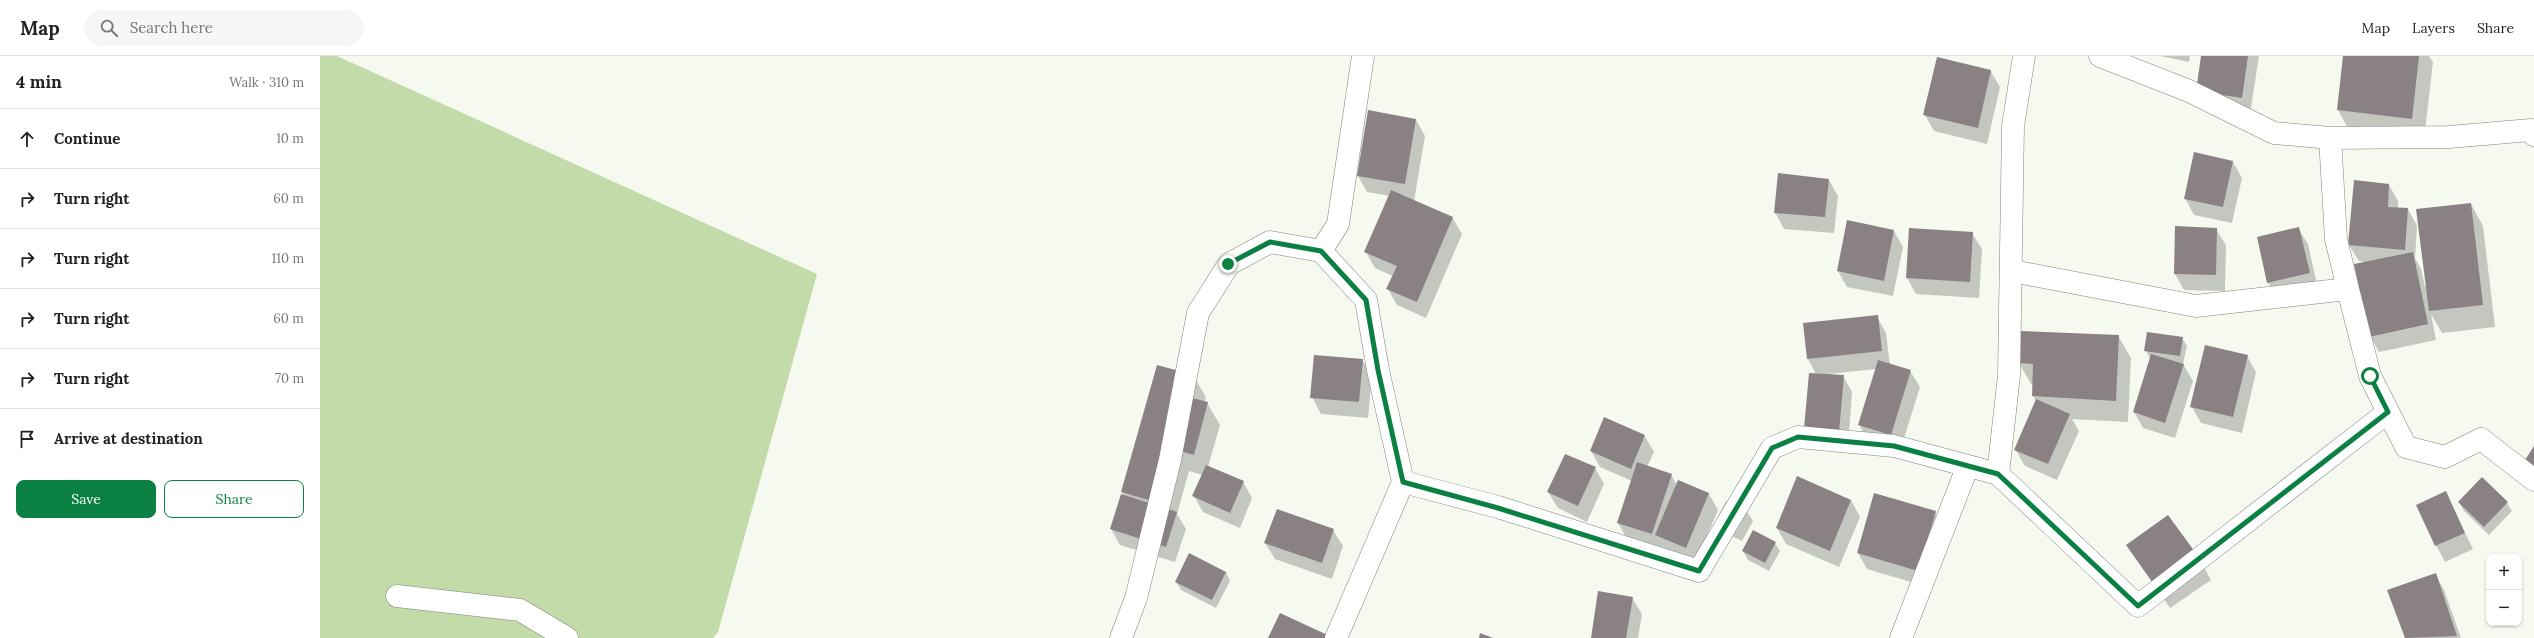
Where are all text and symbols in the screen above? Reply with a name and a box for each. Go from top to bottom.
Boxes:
search box [84,10,364,46]
text: Map [20,16,60,40]
icon: search [98,17,120,39]
text: Search here [130,18,213,37]
text: Map [2362,19,2390,37]
text: Layers [2412,19,2455,37]
text: Share [2477,19,2514,37]
text: 4 min [16,71,62,93]
text: Walk · 310 m [229,74,304,91]
icon: ahead [16,128,38,150]
text: Continue [54,129,120,148]
text: 10 m [276,130,304,147]
icon: right [16,188,38,210]
text: Turn right [54,189,130,208]
text: 60 m [273,190,304,207]
icon: right [16,248,38,270]
text: Turn right [54,249,130,268]
text: 110 m [271,250,304,267]
route end [1219,255,1237,273]
icon: right [16,308,38,330]
text: Turn right [54,309,130,328]
text: 60 m [273,310,304,327]
route start [2361,367,2379,385]
icon: right [16,368,38,390]
text: Turn right [54,369,130,388]
text: 70 m [275,370,304,387]
icon: arrive [16,428,38,450]
text: Arrive at destination [54,429,203,448]
button: Save [16,480,156,518]
button: Share [164,480,304,518]
map controls [2486,554,2522,626]
button: + [2486,554,2522,590]
button: − [2486,590,2522,626]

